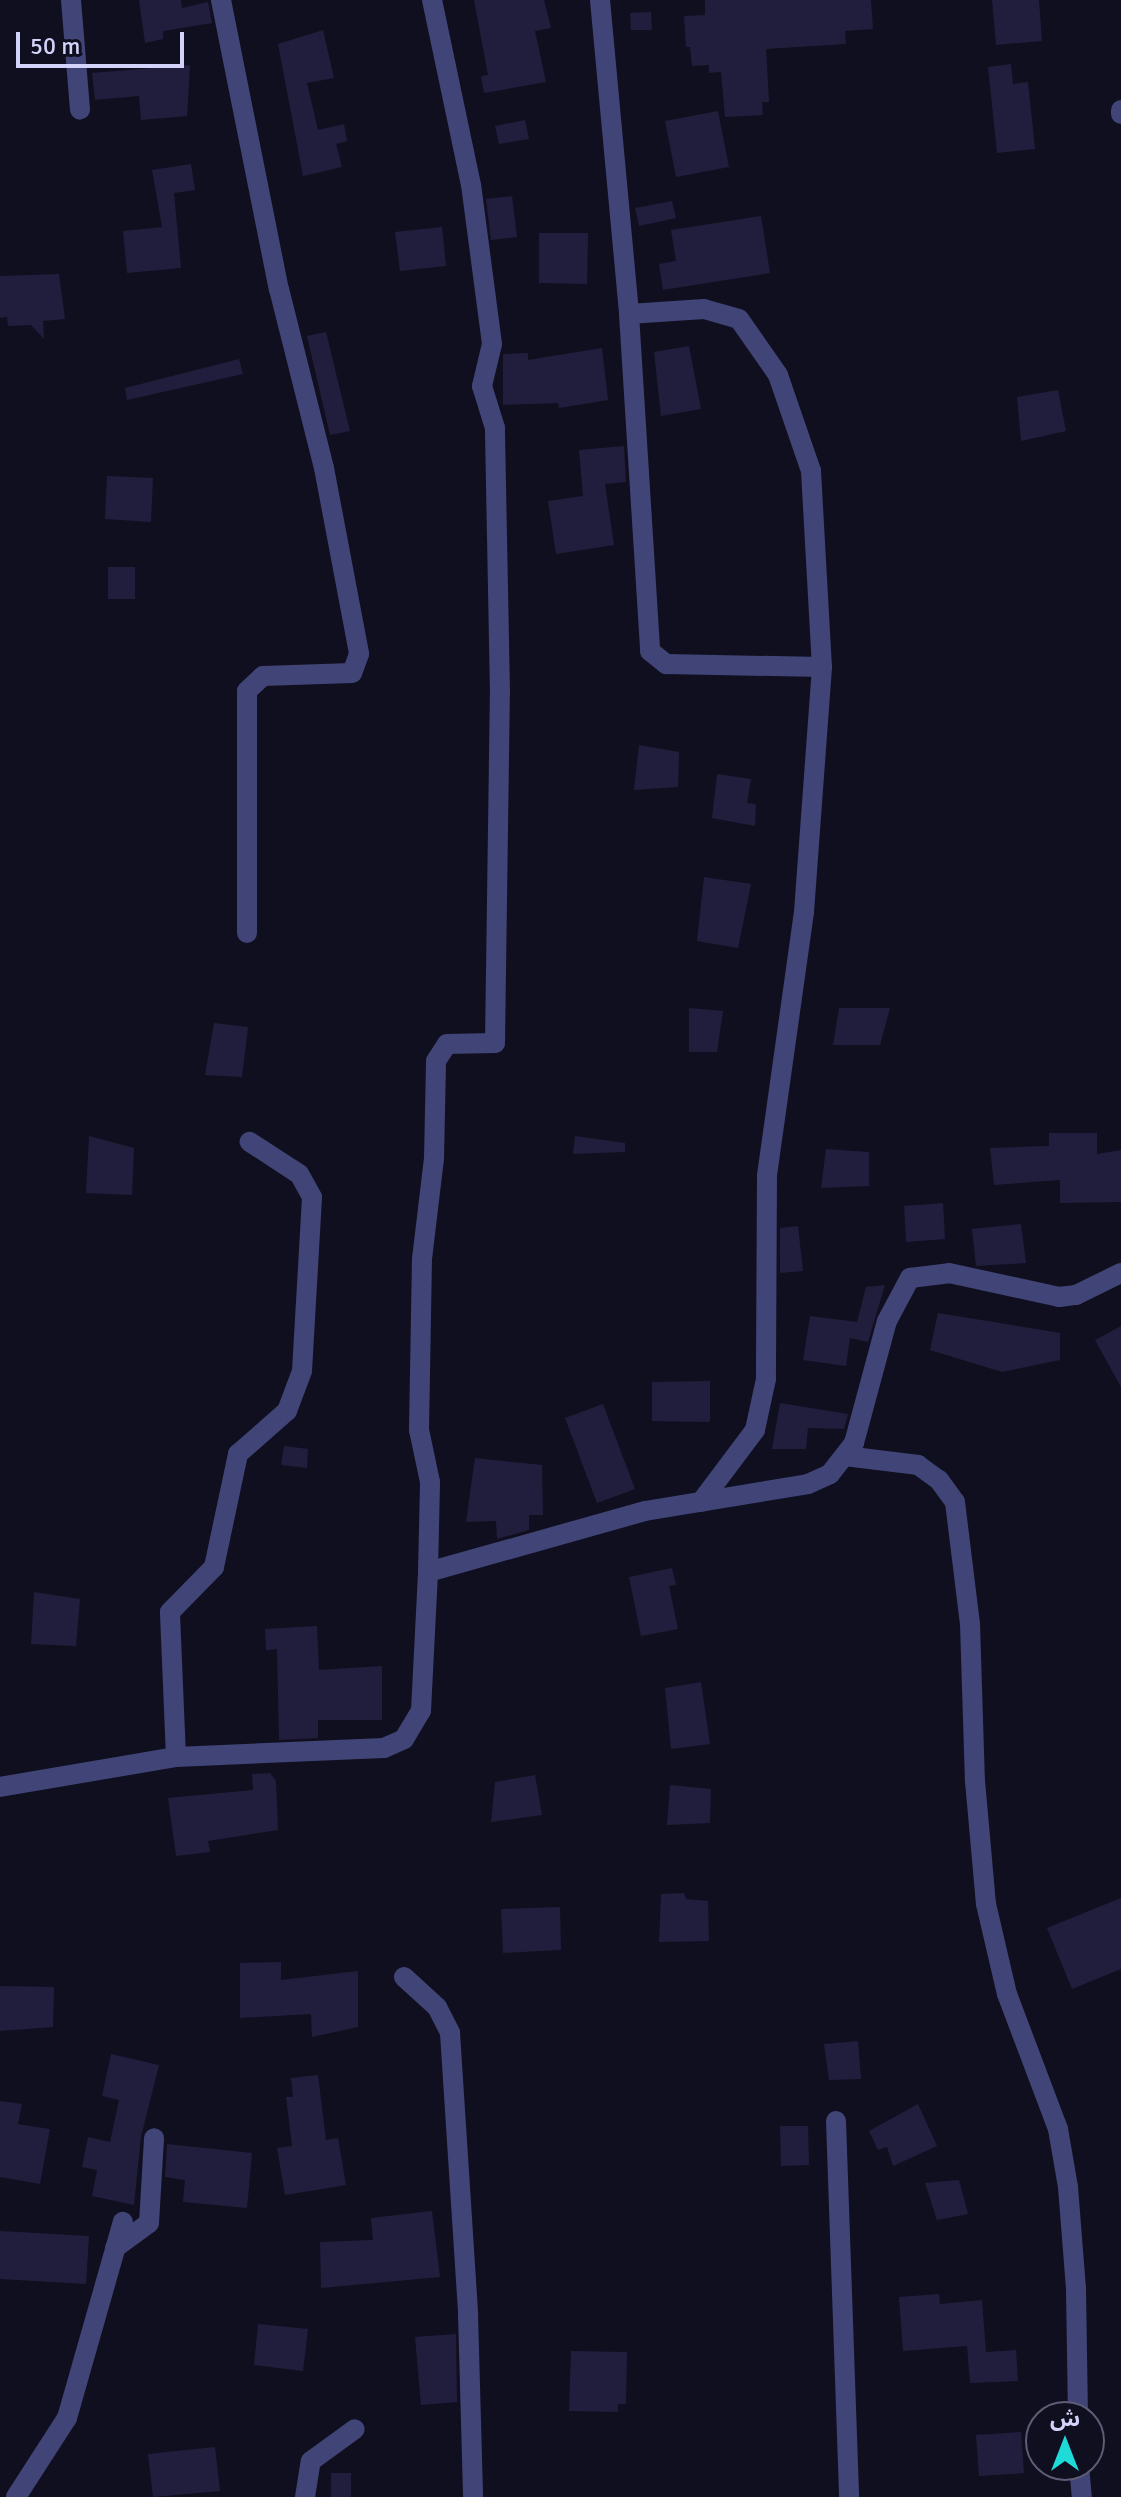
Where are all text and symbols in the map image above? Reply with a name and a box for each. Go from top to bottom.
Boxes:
scale bar [20,16,188,66]
text: 50 m [30,31,80,61]
north arrow [1025,2401,1105,2481]
text: ش [1050,2405,1080,2432]

